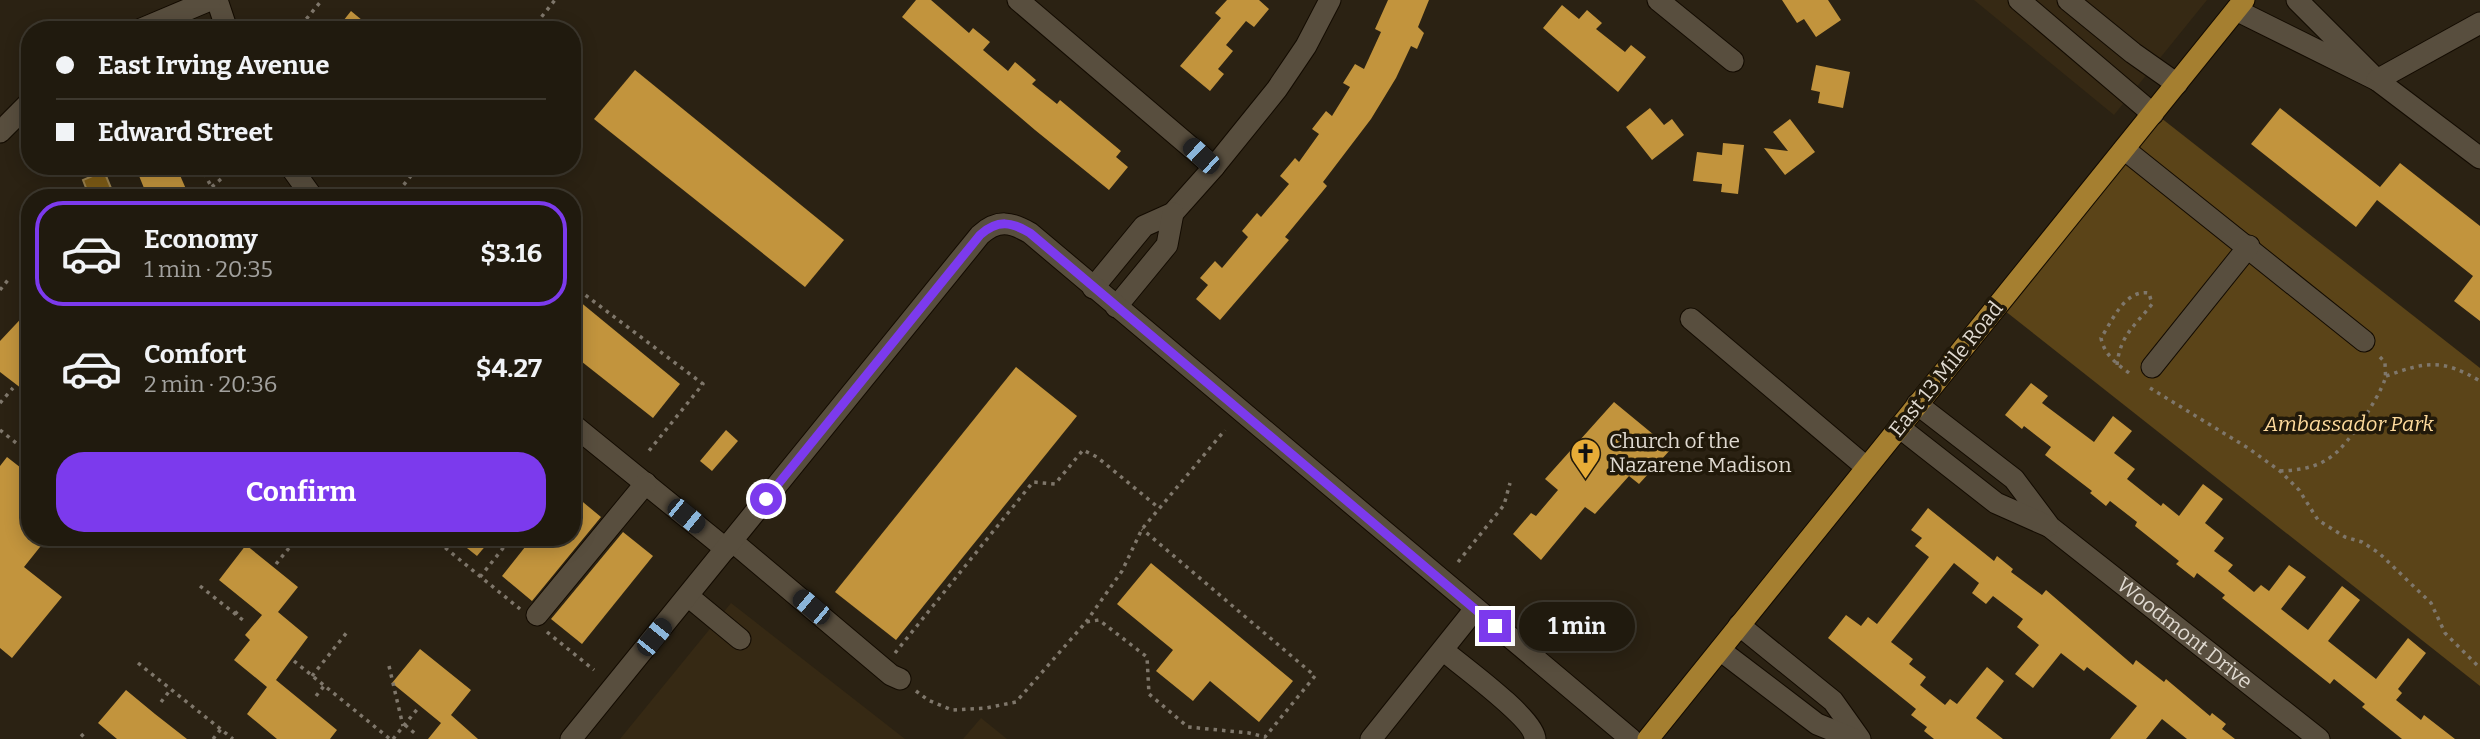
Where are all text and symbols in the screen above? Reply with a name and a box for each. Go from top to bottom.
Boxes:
text: East Irving Avenue [98,50,330,81]
text: Edward Street [98,117,273,148]
car [1179,134,1224,178]
icon: car [60,222,123,285]
text: Economy [144,224,258,255]
text: $3.16 [480,238,542,269]
text: 1 min · 20:35 [144,255,273,283]
street label: East 13 Mile Road [1883,296,2009,442]
icon: car [60,337,123,400]
text: Comfort [144,339,247,370]
text: $4.27 [476,353,542,384]
text: 2 min · 20:36 [144,370,277,398]
park label: Ambassador Park [2263,411,2435,437]
place label: Church of the Nazarene Madison [1609,428,1792,478]
church icon: Church of the Nazarene Madison [1569,436,1603,480]
button: Confirm [56,452,546,532]
route start [750,483,782,515]
car [664,495,709,537]
street label: Woodmont Drive [2112,572,2258,695]
car [789,585,834,629]
callout: 1 min [1520,602,1635,650]
route end [1479,610,1511,642]
text: 1 min [1548,612,1606,640]
car [633,614,676,660]

